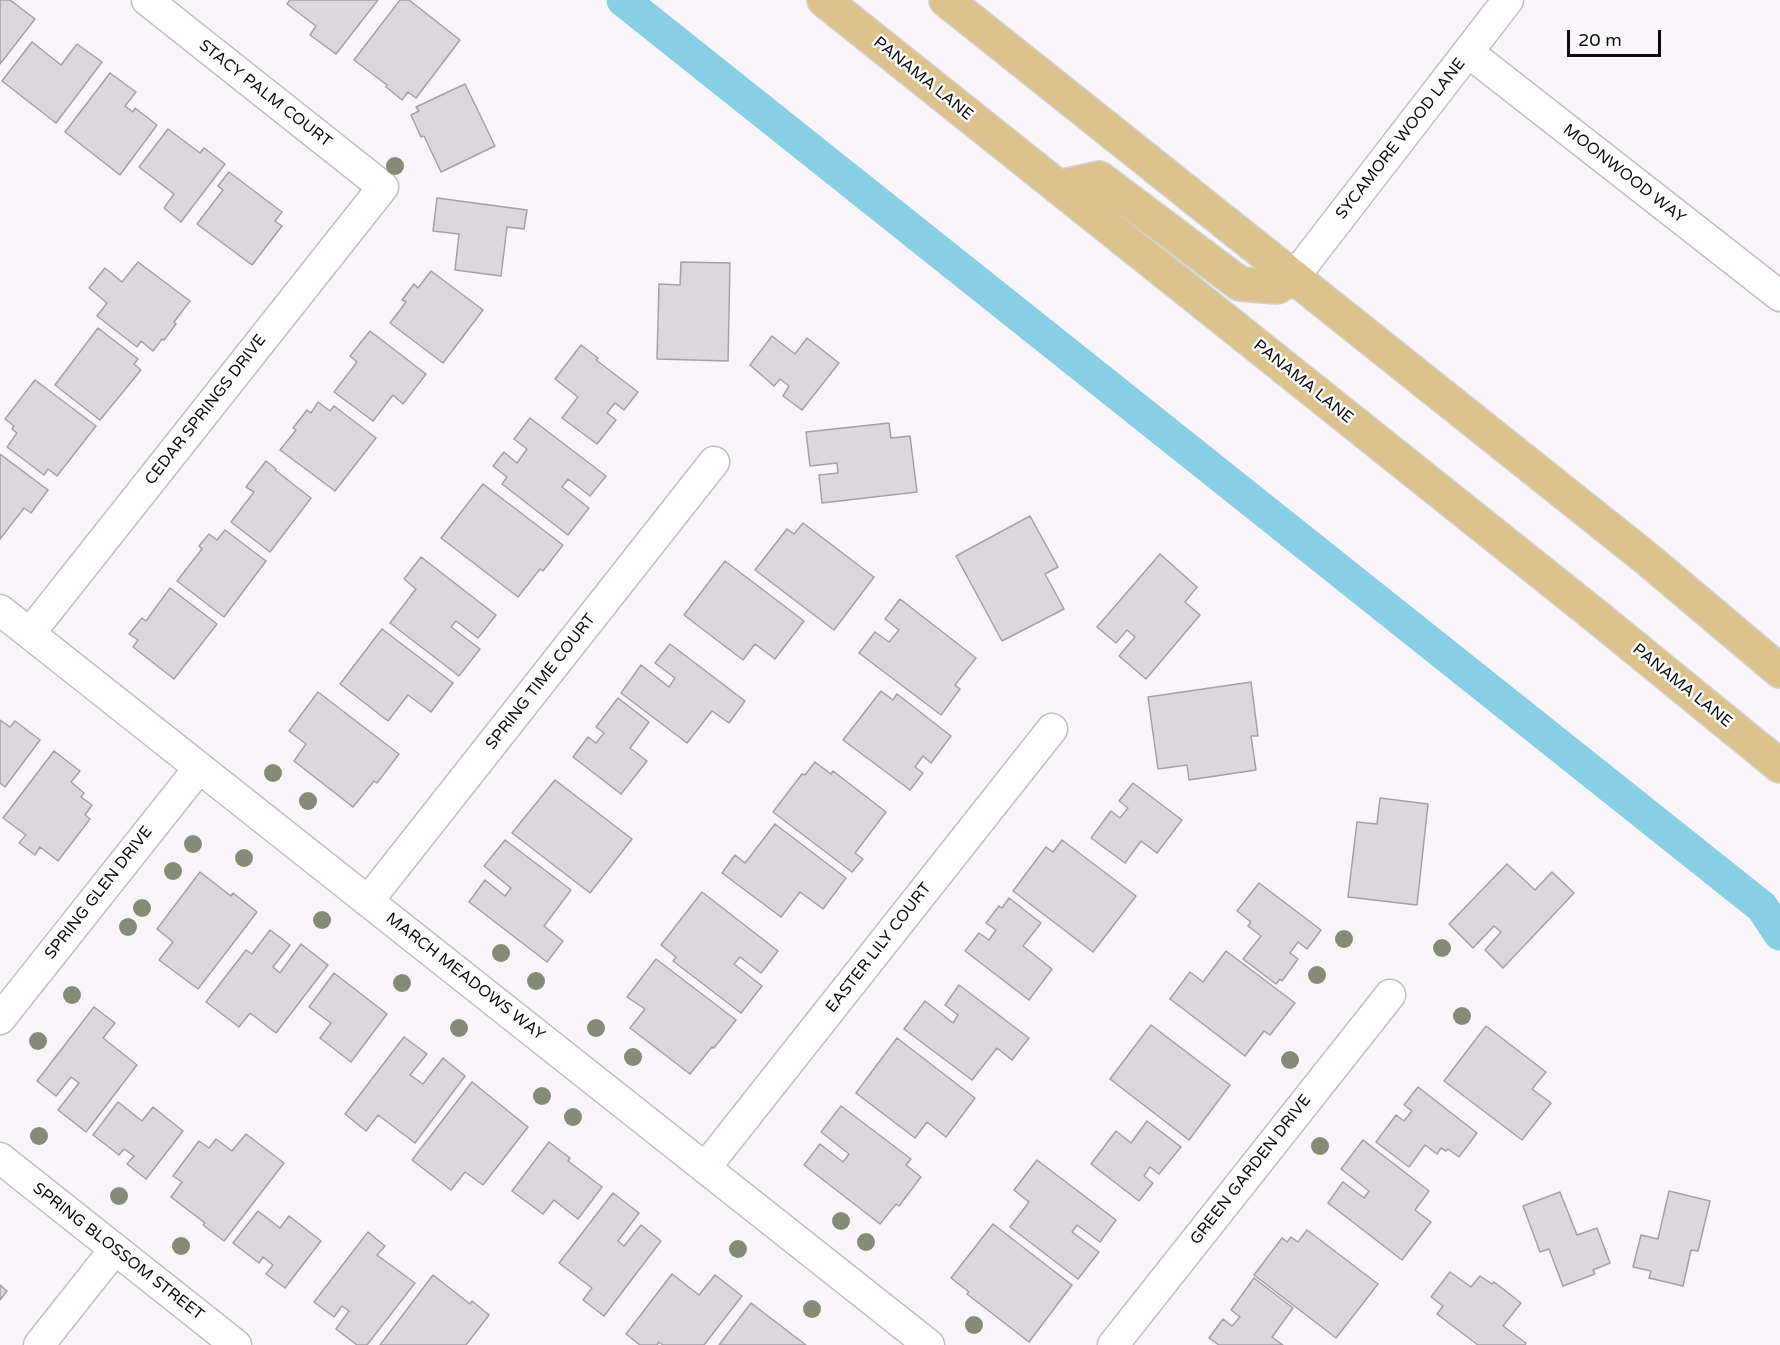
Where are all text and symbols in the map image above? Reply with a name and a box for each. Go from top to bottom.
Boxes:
scale bar [1570,18,1664,56]
text: 20 m [1578,29,1622,51]
street label: PANAMA LANE [869,33,977,125]
street label: STACY PALM COURT [195,36,335,152]
street label: SYCAMORE WOOD LANE [1332,55,1470,223]
street label: MOONWOOD WAY [1559,120,1689,228]
street label: CEDAR SPRINGS DRIVE [141,331,271,489]
street label: PANAMA LANE [1249,336,1357,428]
street label: SPRING TIME COURT [482,610,600,754]
street label: PANAMA LANE [1628,640,1736,732]
street label: SPRING GLEN DRIVE [41,823,157,963]
street label: EASTER LILY COURT [822,879,936,1017]
street label: MARCH MEADOWS WAY [382,909,548,1045]
street label: GREEN GARDEN DRIVE [1187,1091,1315,1249]
street label: SPRING BLOSSOM STREET [29,1179,207,1325]

